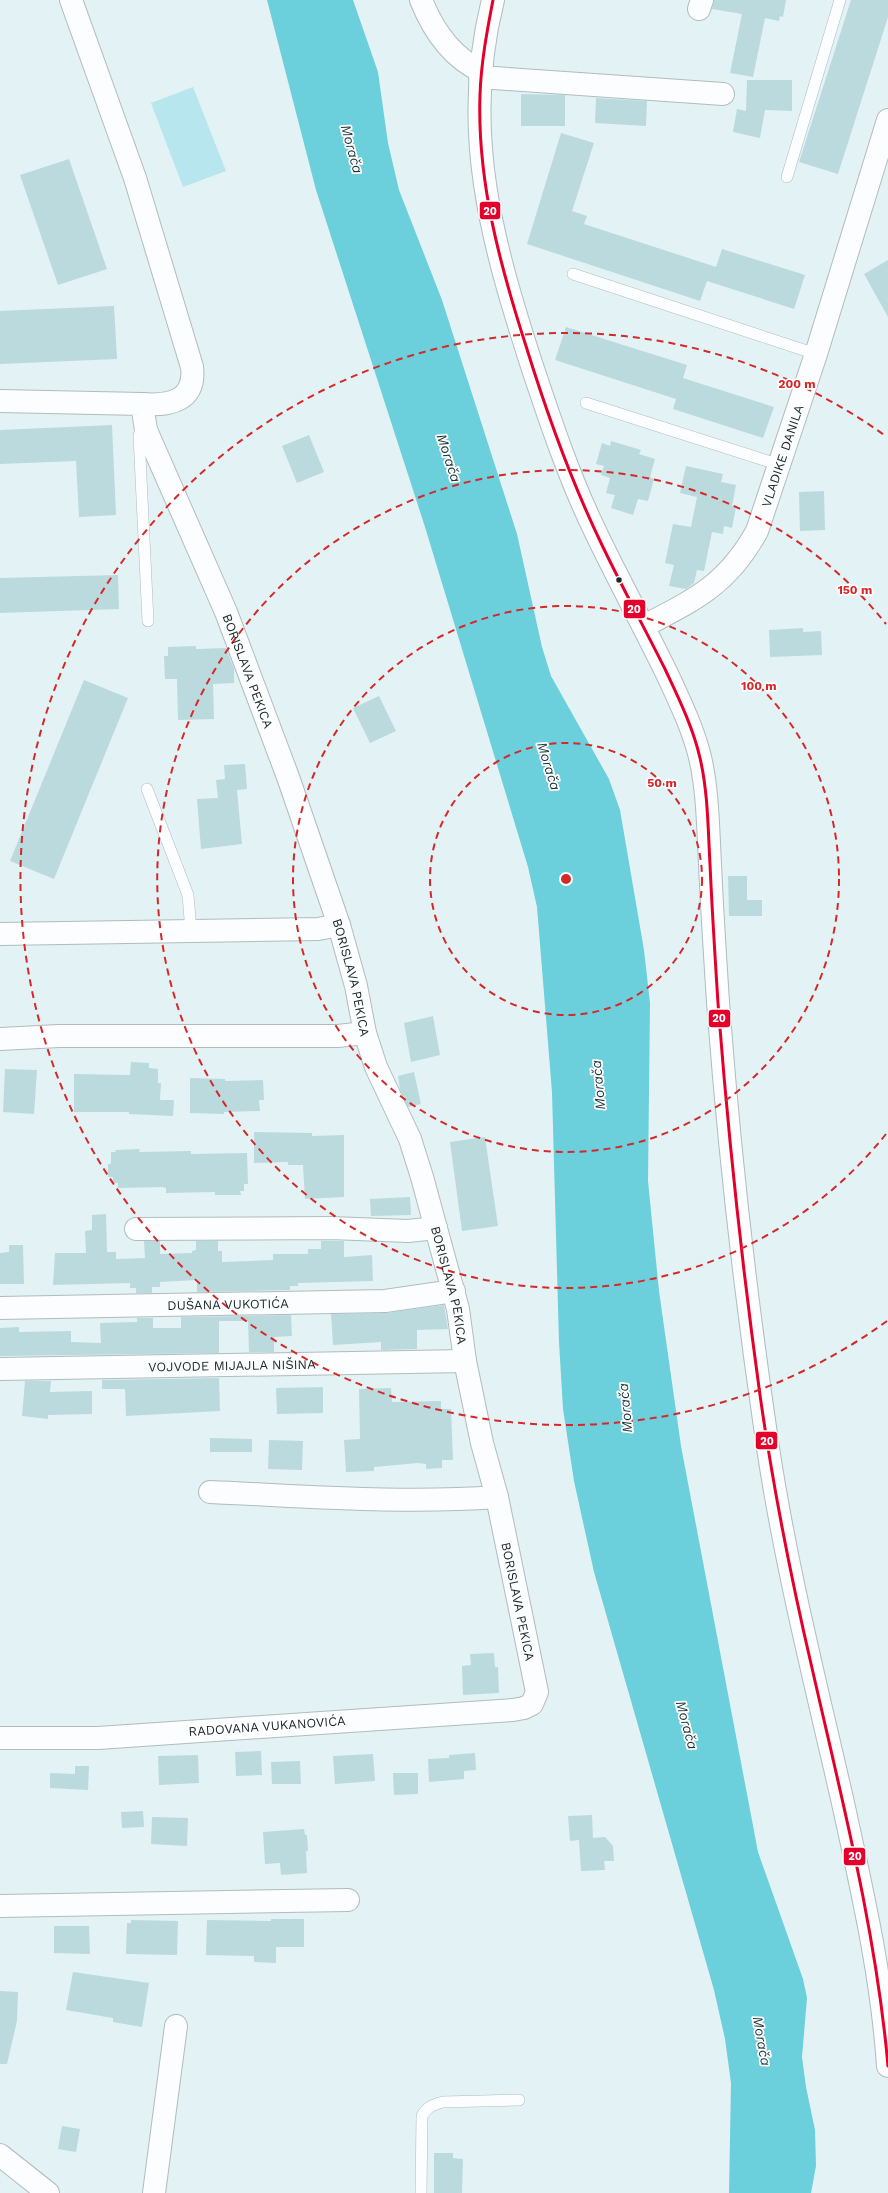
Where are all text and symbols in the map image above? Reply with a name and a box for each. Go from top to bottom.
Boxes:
water label: Morača [338,123,366,176]
line badge: 20 [479,201,501,220]
text: 20 [483,205,497,218]
text: 200 m [778,377,816,391]
street label: VLADIKE DANILA [758,402,806,509]
water label: Morača [434,432,464,485]
unlabelled marker [614,575,624,585]
text: 150 m [838,583,872,597]
line badge: 20 [623,599,646,619]
text: 20 [627,603,641,616]
street label: BORISLAVA PEKICA [220,612,277,730]
text: 100 m [741,679,777,693]
water label: Morača [534,740,564,793]
text: 50 m [647,776,677,790]
centre of rings [559,872,573,886]
street label: BORISLAVA PEKICA [330,916,373,1038]
line badge: 20 [708,1009,731,1028]
text: 20 [712,1012,726,1025]
water label: Morača [588,1059,608,1111]
street label: BORISLAVA PEKICA [428,1224,470,1345]
street label: DUŠANA VUKOTIĆA [167,1294,289,1312]
street label: VOJVODE MIJAJLA NIŠINA [148,1355,316,1374]
water label: Morača [615,1382,635,1434]
line badge: 20 [755,1431,778,1450]
text: 20 [760,1435,774,1448]
street label: BORISLAVA PEKICA [499,1541,538,1663]
water label: Morača [673,1699,701,1752]
street label: RADOVANA VUKANOVIĆA [188,1712,346,1739]
line badge: 20 [843,1847,866,1866]
text: 20 [848,1850,862,1863]
water label: Morača [750,2015,774,2067]

